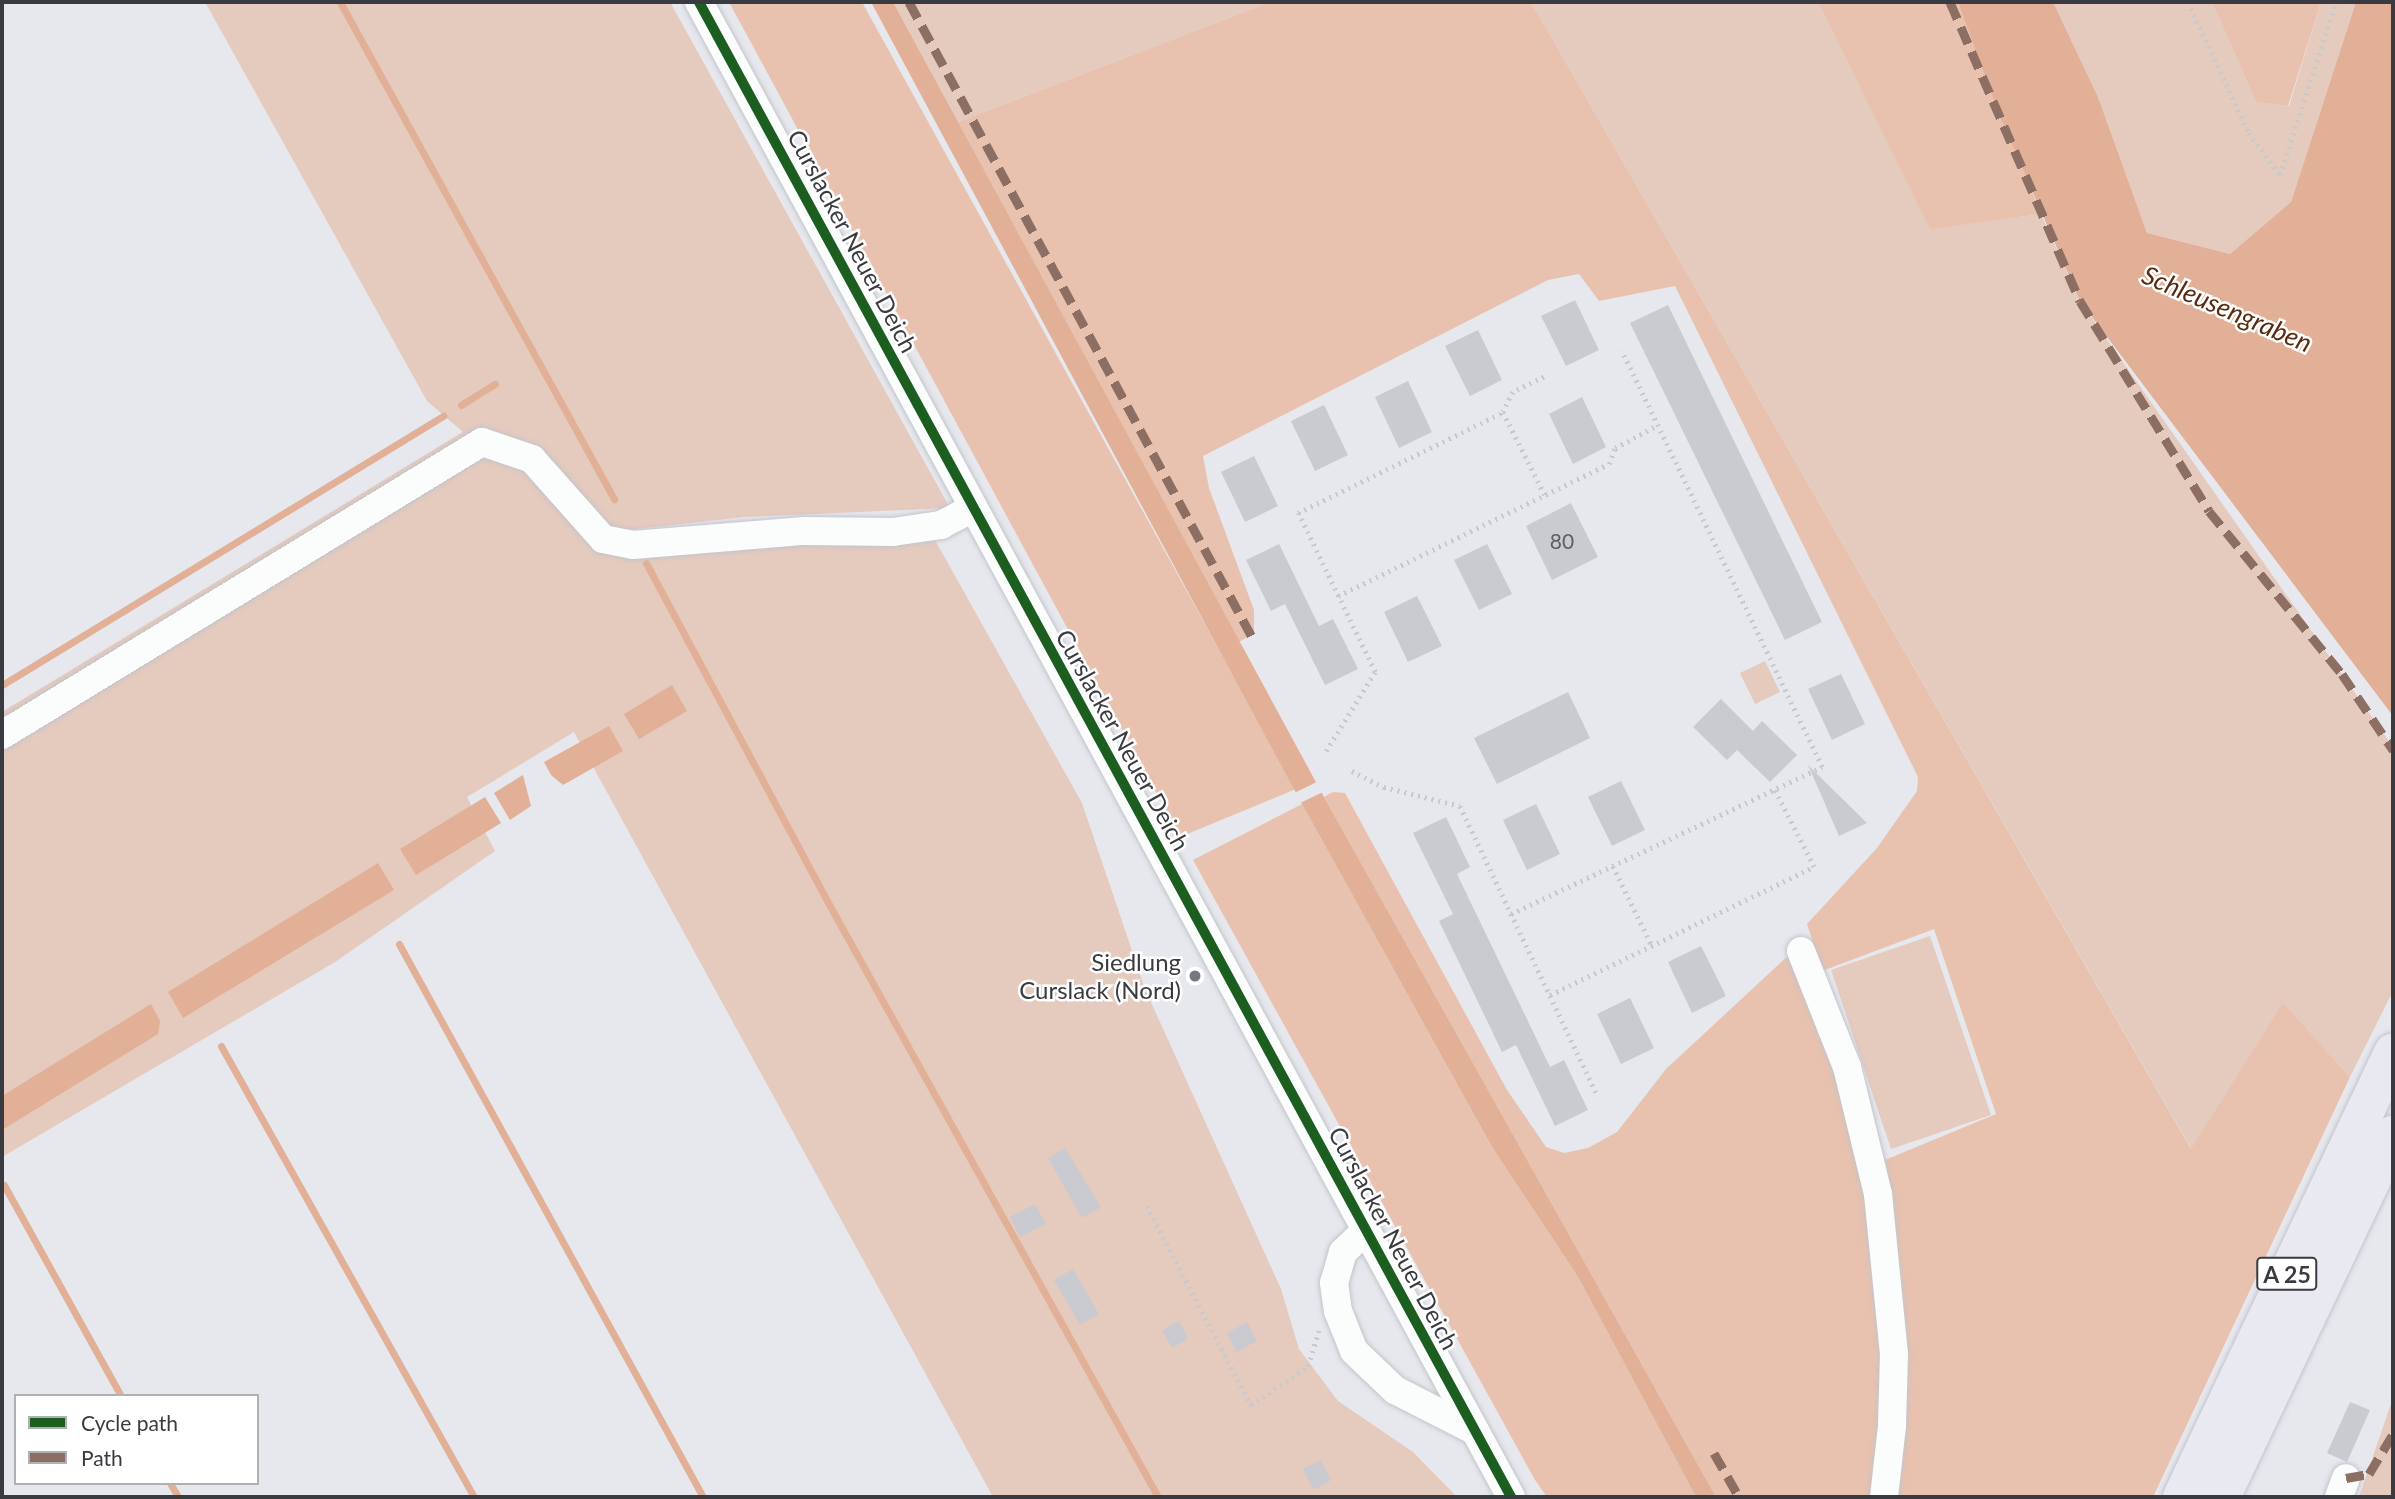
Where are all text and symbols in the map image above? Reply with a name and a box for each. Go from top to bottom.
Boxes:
street label: Curslacker Neuer Deich [782,124,924,358]
water label: Schleusengraben [2137,259,2317,359]
house number: 80 [1550,528,1574,554]
street label: Curslacker Neuer Deich [1050,624,1196,856]
place label: Siedlung Curslack (Nord) [1019,948,1181,1004]
marker: Siedlung Curslack (Nord) [1187,968,1203,984]
street label: Curslacker Neuer Deich [1323,1121,1465,1355]
road number: A 25 [2256,1254,2318,1294]
legend [14,1394,259,1485]
text: Cycle path [81,1410,178,1435]
text: Path [81,1445,123,1470]

